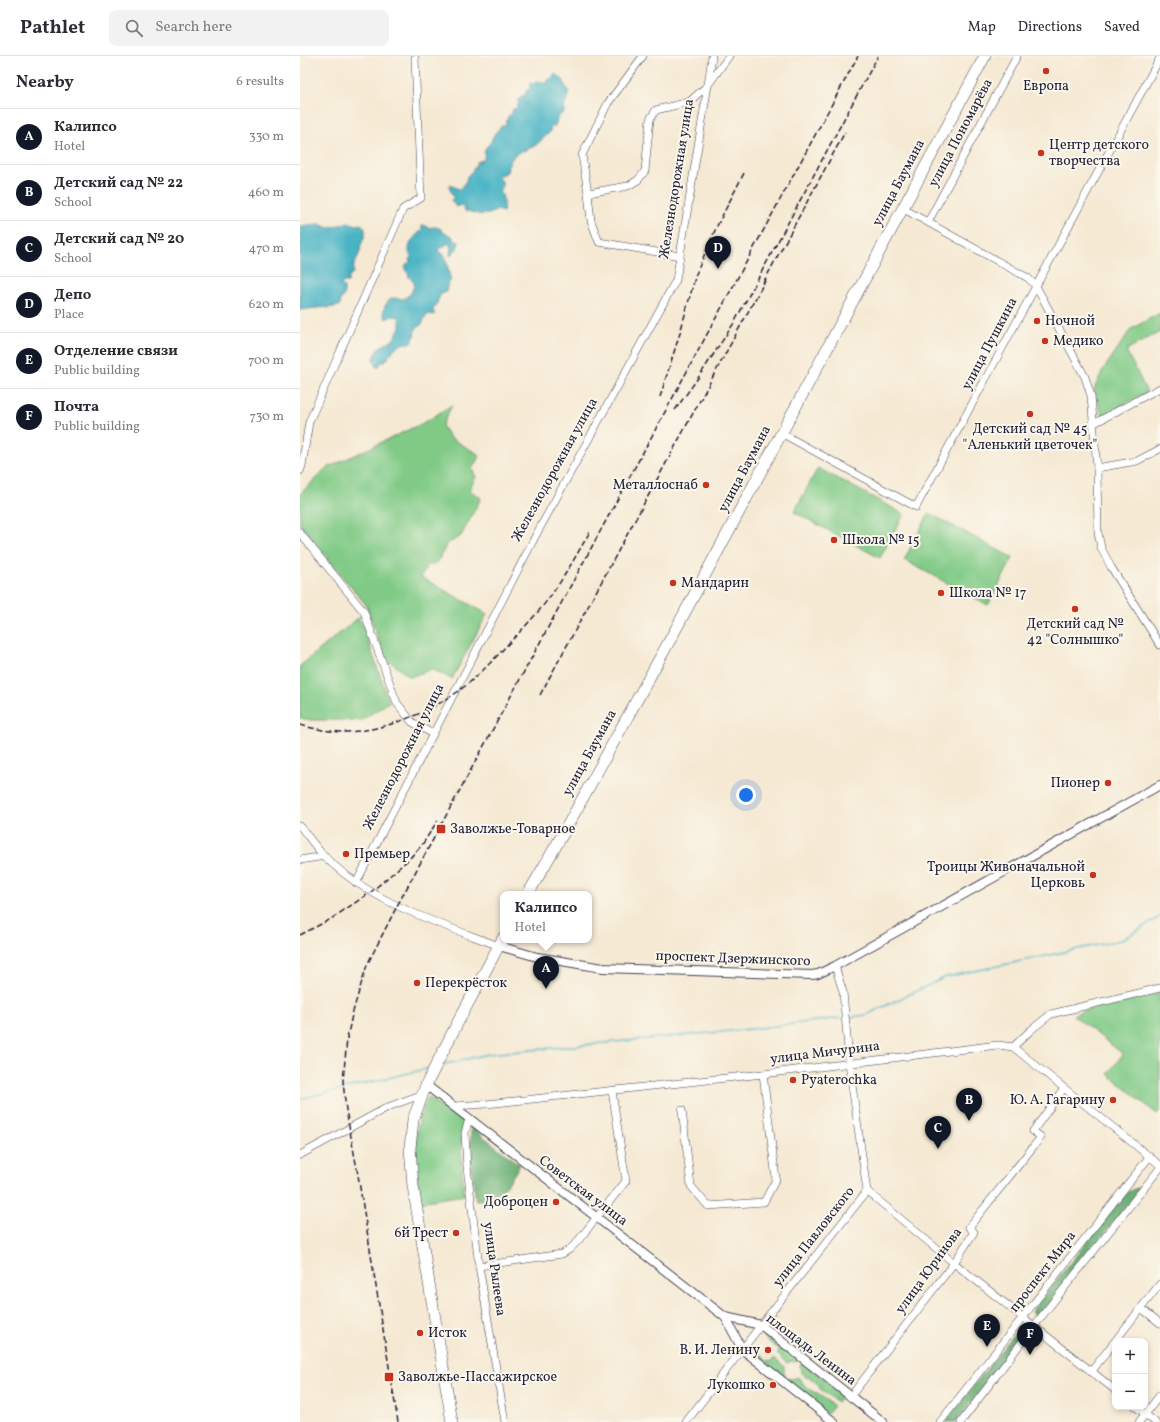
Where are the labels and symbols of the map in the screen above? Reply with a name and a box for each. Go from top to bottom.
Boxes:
marker: Европа [1041,66,1051,76]
street label: улица Пономарёва [924,75,998,191]
place label: Европа [1023,77,1069,96]
street label: Железнодорожная улица [655,98,699,260]
street label: улица Баумана [868,136,930,230]
place label: Центр детского творчества [1049,136,1149,171]
marker: Центр детского творчества [1036,148,1046,158]
pin: D [705,236,731,269]
street label: улица Пушкина [958,294,1022,394]
place label: Ночной [1045,312,1095,331]
marker: Ночной [1032,316,1042,326]
place label: Медико [1053,332,1104,351]
marker: Медико [1040,336,1050,346]
street label: Железнодорожная улица [507,395,603,545]
marker: Детский сад № 45 "Аленький цветочек" [1025,409,1035,419]
place label: Детский сад № 45 "Аленький цветочек" [963,420,1097,455]
street label: улица Баумана [714,422,776,516]
place label: Металлоснаб [613,476,698,495]
marker: Металлоснаб [701,480,711,490]
place label: Школа № 15 [842,531,920,550]
marker: Школа № 15 [829,535,839,545]
place label: Мандарин [681,574,750,593]
marker: Мандарин [668,578,678,588]
place label: Школа № 17 [949,584,1027,603]
marker: Школа № 17 [936,588,946,598]
marker: Детский сад № 42 "Солнышко" [1070,604,1080,614]
place label: Детский сад № 42 "Солнышко" [1026,615,1124,650]
street label: Железнодорожная улица [359,681,449,833]
street label: улица Баумана [558,706,622,800]
place label: Пионер [1050,774,1100,793]
marker: Пионер [1103,778,1113,788]
your location [736,785,756,805]
place label: Заволжье-Товарное [450,820,576,839]
marker: Заволжье-Товарное [435,823,447,835]
place label: Премьер [354,845,410,864]
marker: Премьер [341,849,351,859]
place label: Троицы Живоначальной Церковь [927,858,1085,893]
marker: Троицы Живоначальной Церковь [1088,870,1098,880]
street label: проспект Дзержинского [655,947,811,971]
pin: A [533,956,559,989]
place label: Перекрёсток [425,974,508,993]
marker: Перекрёсток [412,978,422,988]
street label: улица Мичурина [769,1037,881,1069]
place label: Pyaterochka [801,1071,877,1090]
marker: Pyaterochka [788,1075,798,1085]
pin: B [956,1088,982,1121]
place label: Ю. А. Гагарину [1010,1091,1105,1110]
marker: Ю. А. Гагарину [1108,1095,1118,1105]
pin: C [925,1116,951,1149]
street label: Советская улица [535,1151,631,1231]
street label: улица Павловского [769,1183,859,1291]
place label: Доброцен [484,1193,548,1212]
marker: Доброцен [551,1197,561,1207]
street label: улица Рылеева [478,1221,510,1317]
place label: 6й Трест [394,1224,448,1243]
street label: улица Юринова [891,1224,967,1318]
street label: проспект Мира [1005,1227,1081,1317]
marker: 6й Трест [451,1228,461,1238]
street label: площадь Ленина [762,1310,860,1390]
pin: E [974,1314,1000,1347]
pin: F [1017,1322,1043,1355]
place label: Исток [428,1324,467,1343]
marker: Исток [415,1328,425,1338]
place label: В. И. Ленину [679,1341,760,1360]
marker: В. И. Ленину [763,1345,773,1355]
place label: Заволжье-Пассажирское [398,1368,557,1387]
marker: Заволжье-Пассажирское [383,1371,395,1383]
place label: Лукошко [707,1376,765,1395]
marker: Лукошко [768,1380,778,1390]

